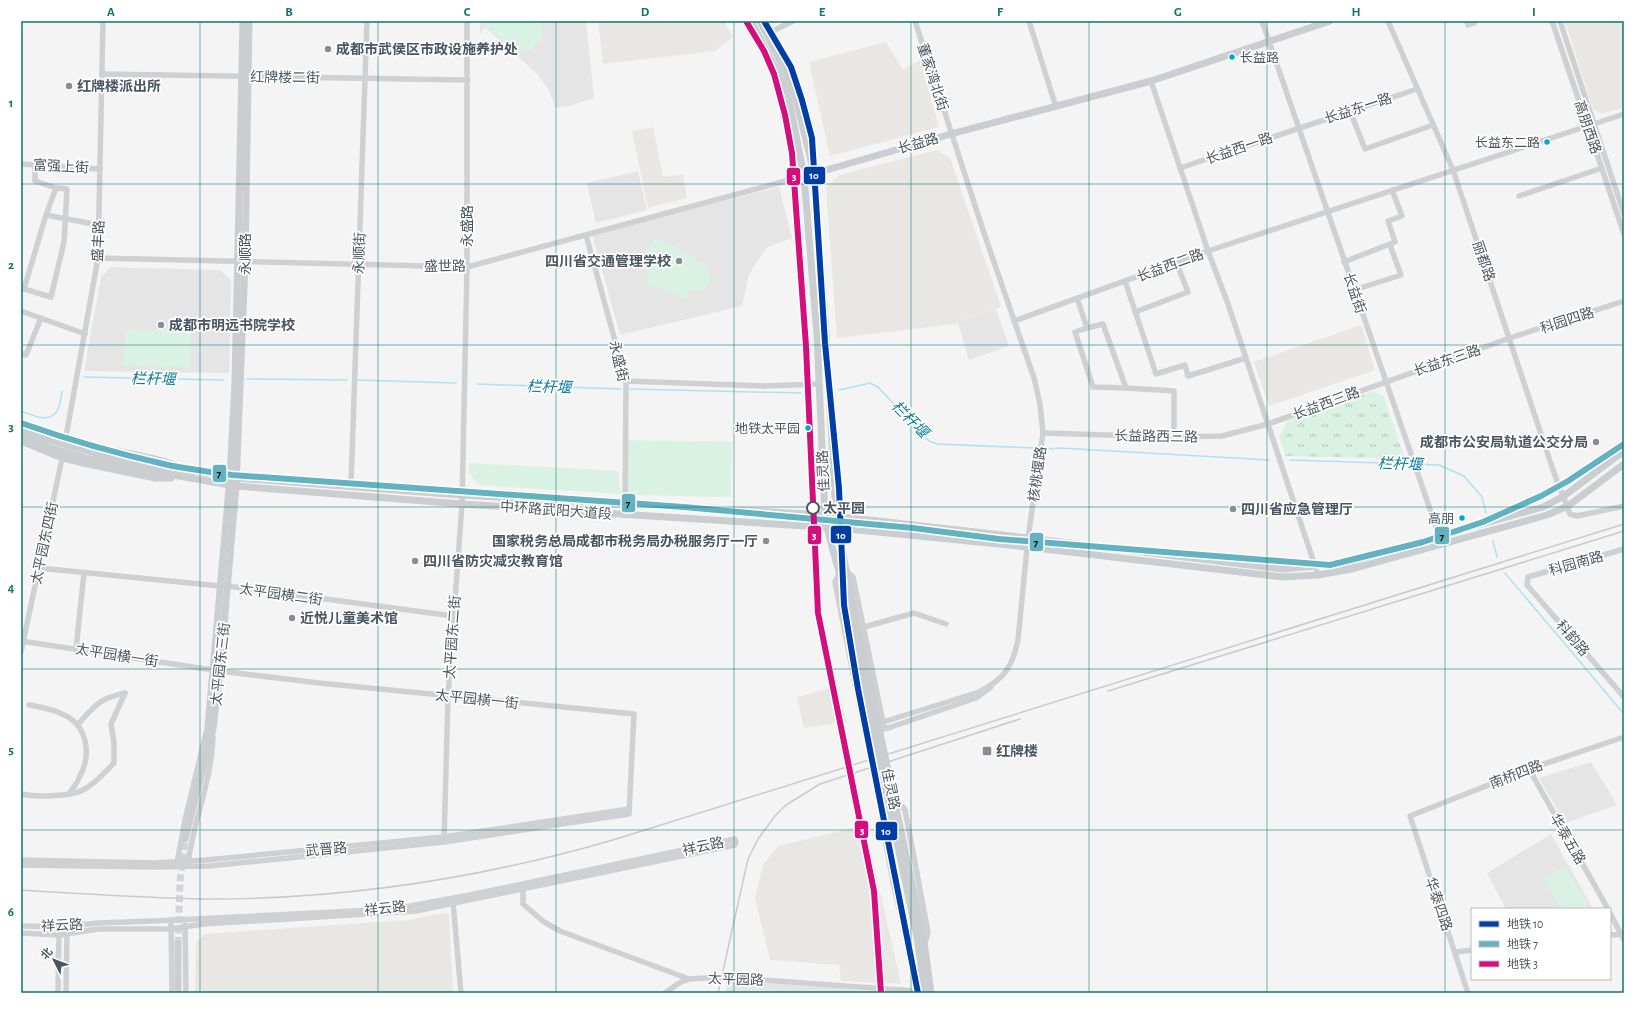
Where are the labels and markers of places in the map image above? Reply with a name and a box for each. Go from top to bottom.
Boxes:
place label: 成都市武侯区市政设施养护处 [336,41,518,57]
marker: 成都市武侯区市政设施养护处 [323,44,333,54]
place label: 长益路 [1240,51,1279,65]
marker: 长益路 [1227,52,1237,62]
place label: 红牌楼派出所 [77,79,161,94]
marker: 红牌楼派出所 [64,81,74,91]
place label: 长益东二路 [1475,136,1540,150]
marker: 长益东二路 [1542,137,1552,147]
place label: 四川省交通管理学校 [545,253,671,269]
marker: 四川省交通管理学校 [674,256,684,266]
place label: 成都市明远书院学校 [169,317,295,333]
marker: 成都市明远书院学校 [156,320,166,330]
place label: 地铁太平园 [735,421,800,436]
marker: 地铁太平园 [803,423,813,433]
place label: 成都市公安局轨道公交分局 [1420,434,1588,450]
marker: 成都市公安局轨道公交分局 [1591,437,1601,447]
marker: 太平园 [806,501,820,515]
place label: 太平园 [823,501,865,516]
place label: 四川省应急管理厅 [1241,501,1353,517]
marker: 四川省应急管理厅 [1228,504,1238,514]
place label: 高朋 [1428,512,1454,526]
marker: 高朋 [1457,513,1467,523]
place label: 国家税务总局成都市税务局办税服务厅一厅 [492,533,758,549]
marker: 国家税务总局成都市税务局办税服务厅一厅 [761,536,771,546]
place label: 四川省防灾减灾教育馆 [423,553,563,569]
marker: 四川省防灾减灾教育馆 [410,556,420,566]
place label: 近悦儿童美术馆 [300,610,398,626]
marker: 近悦儿童美术馆 [287,613,297,623]
place label: 红牌楼 [996,744,1038,759]
marker: 红牌楼 [981,745,993,757]

